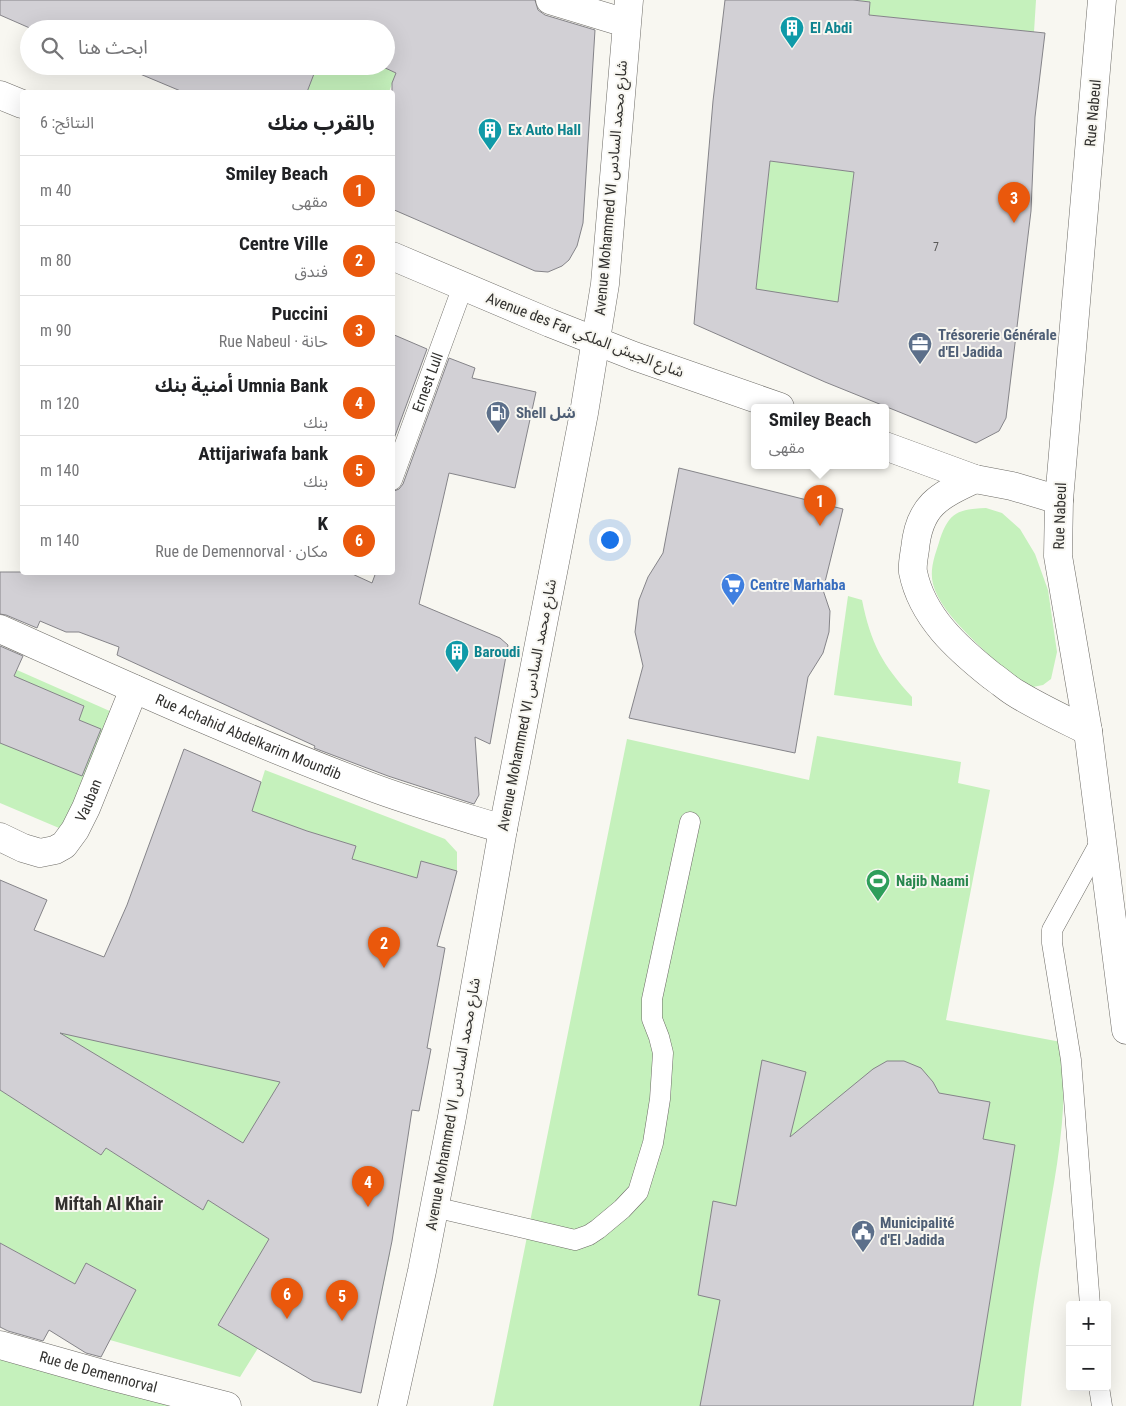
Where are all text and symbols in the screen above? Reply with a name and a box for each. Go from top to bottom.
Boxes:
building icon: El Abdi [779,15,805,49]
place label: El Abdi [810,19,852,37]
search box [20,20,395,75]
icon: search [38,34,66,62]
text: ابحث هنا [78,36,148,59]
street label: Avenue Mohammed VI شارع محمد السادس [591,59,634,317]
street label: Rue Nabeul [1081,79,1105,147]
text: بالقرب منك [268,111,375,135]
text: النتائج: 6 [40,113,94,132]
building icon: Ex Auto Hall [477,117,503,151]
place label: Ex Auto Hall [508,121,581,139]
text: Smiley Beach [225,162,328,185]
text: 40 m [40,181,72,200]
text: 1 [355,181,363,200]
pin: 3 [998,182,1030,223]
text: مقهى [292,192,328,211]
text: Centre Ville [239,232,328,255]
house number: 7 [933,240,939,254]
text: 80 m [40,251,72,270]
text: 2 [355,251,363,270]
text: فندق [294,262,328,281]
street label: Avenue des Far شارع الجيش الملكي [482,289,687,384]
text: Puccini [271,302,328,325]
text: 90 m [40,321,72,340]
text: 3 [355,321,363,340]
place label: Trésorerie Générale d'El Jadida [938,326,1057,361]
office icon: Trésorerie Générale d'El Jadida [907,331,933,365]
text: حانة · Rue Nabeul [219,332,328,351]
street label: Ernest Lull [409,350,447,415]
text: Umnia Bank أمنية بنك [155,374,328,397]
text: 120 m [40,394,79,413]
text: 4 [355,394,363,413]
fuel station icon: Shell شل [485,400,511,434]
place label: Shell شل [516,404,576,422]
popup [751,404,889,469]
text: Smiley Beach [769,408,871,431]
text: بنك [303,413,328,432]
text: مقهى [769,438,805,457]
text: Attijariwafa bank [198,442,328,465]
text: 140 m [40,461,79,480]
text: 5 [355,461,363,480]
text: بنك [303,472,328,491]
street label: Rue Nabeul [1050,482,1070,550]
pin: 1 [804,485,836,526]
text: K [317,512,328,535]
your location [597,527,623,553]
text: 140 m [40,531,79,550]
text: 6 [355,531,363,550]
text: مكان · Rue de Demennorval [155,542,328,561]
supermarket icon: Centre Marhaba [720,572,746,606]
place label: Centre Marhaba [750,576,846,594]
street label: Avenue Mohammed VI شارع محمد السادس [494,577,563,833]
building icon: Baroudi [444,639,470,673]
place label: Baroudi [474,643,520,661]
street label: Rue Achahid Abdelkarim Moundib [153,690,344,784]
street label: Vauban [72,777,106,825]
sports icon: Najib Naami [865,868,891,902]
place label: Najib Naami [896,872,969,890]
pin: 2 [368,927,400,968]
street label: Avenue Mohammed VI شارع محمد السادس [422,976,487,1232]
pin: 4 [352,1166,384,1207]
district label: Miftah Al Khair [55,1193,163,1214]
place label: Municipalité d'El Jadida [880,1214,954,1249]
public building icon: Municipalité d'El Jadida [850,1219,876,1253]
pin: 6 [271,1278,303,1319]
pin: 5 [326,1280,358,1321]
map controls [1066,1301,1111,1391]
button: + [1066,1301,1111,1346]
button: − [1066,1346,1111,1391]
street label: Rue de Demennorval [37,1348,159,1397]

